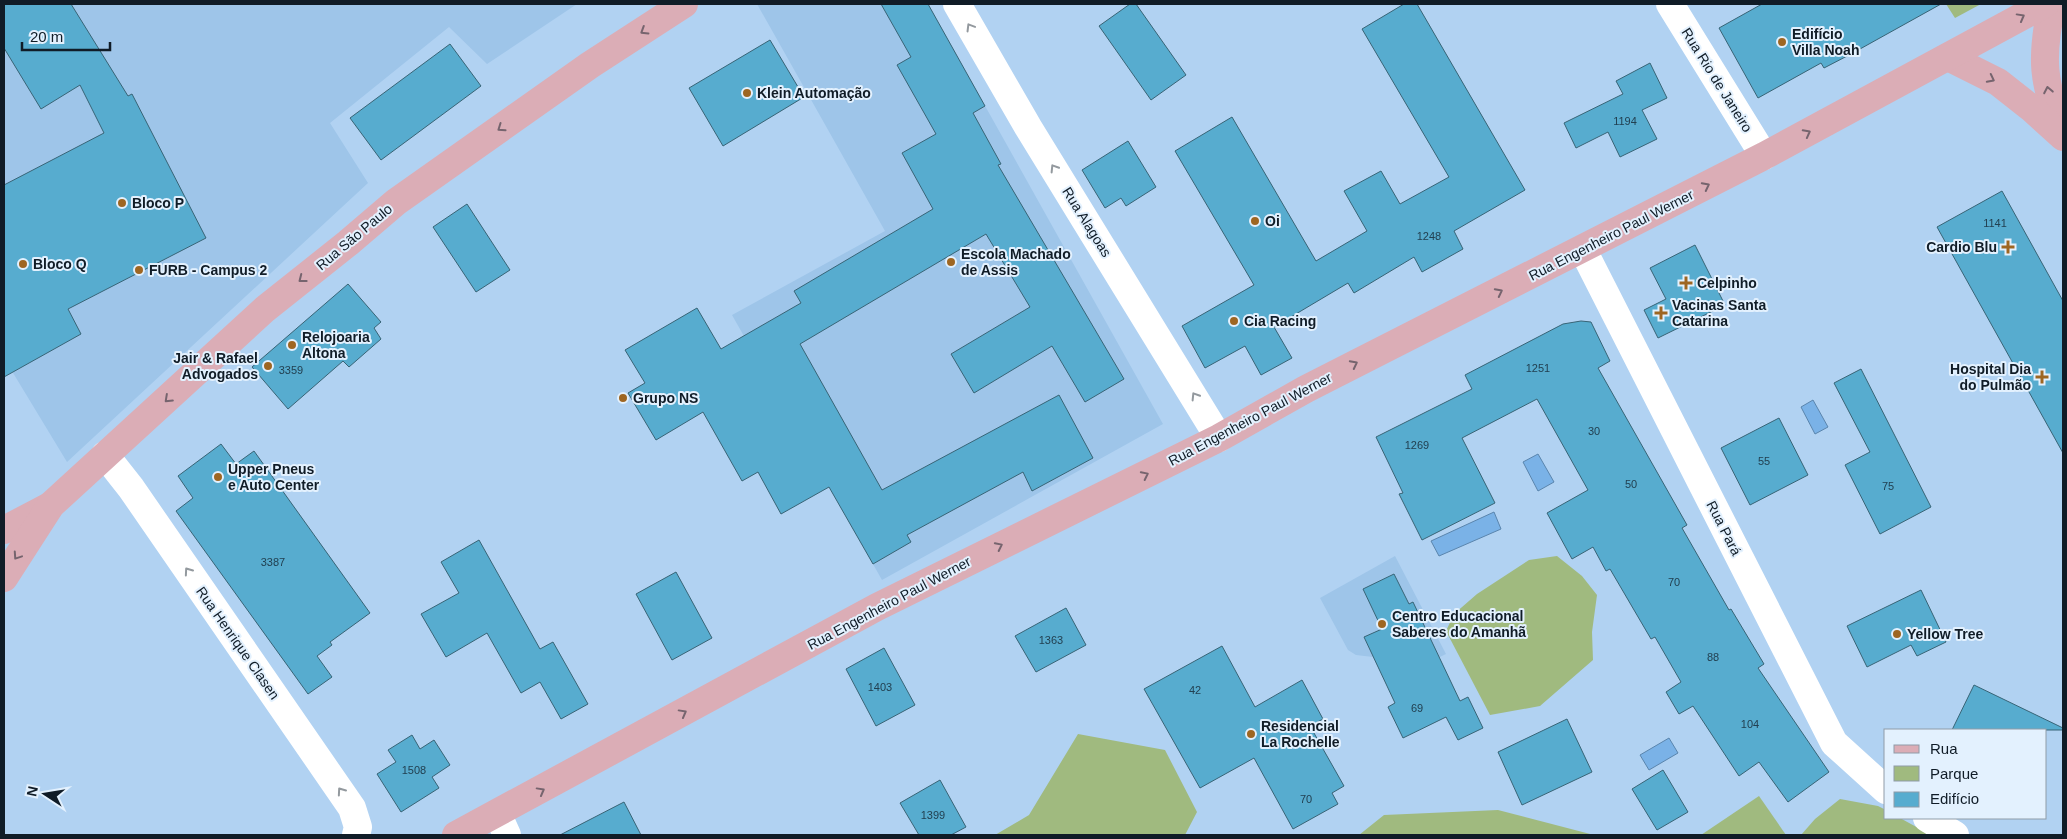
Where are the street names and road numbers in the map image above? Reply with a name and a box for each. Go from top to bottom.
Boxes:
street label: Rua Rio de Janeiro [1678,25,1756,135]
street label: Rua Alagoas [1059,184,1115,260]
street label: Rua Engenheiro Paul Werner [1526,186,1696,284]
street label: Rua São Paulo [313,200,395,273]
street label: Rua Engenheiro Paul Werner [1166,369,1335,469]
street label: Rua Pará [1703,498,1745,558]
street label: Rua Engenheiro Paul Werner [805,553,974,653]
street label: Rua Henrique Clasen [193,584,283,702]

